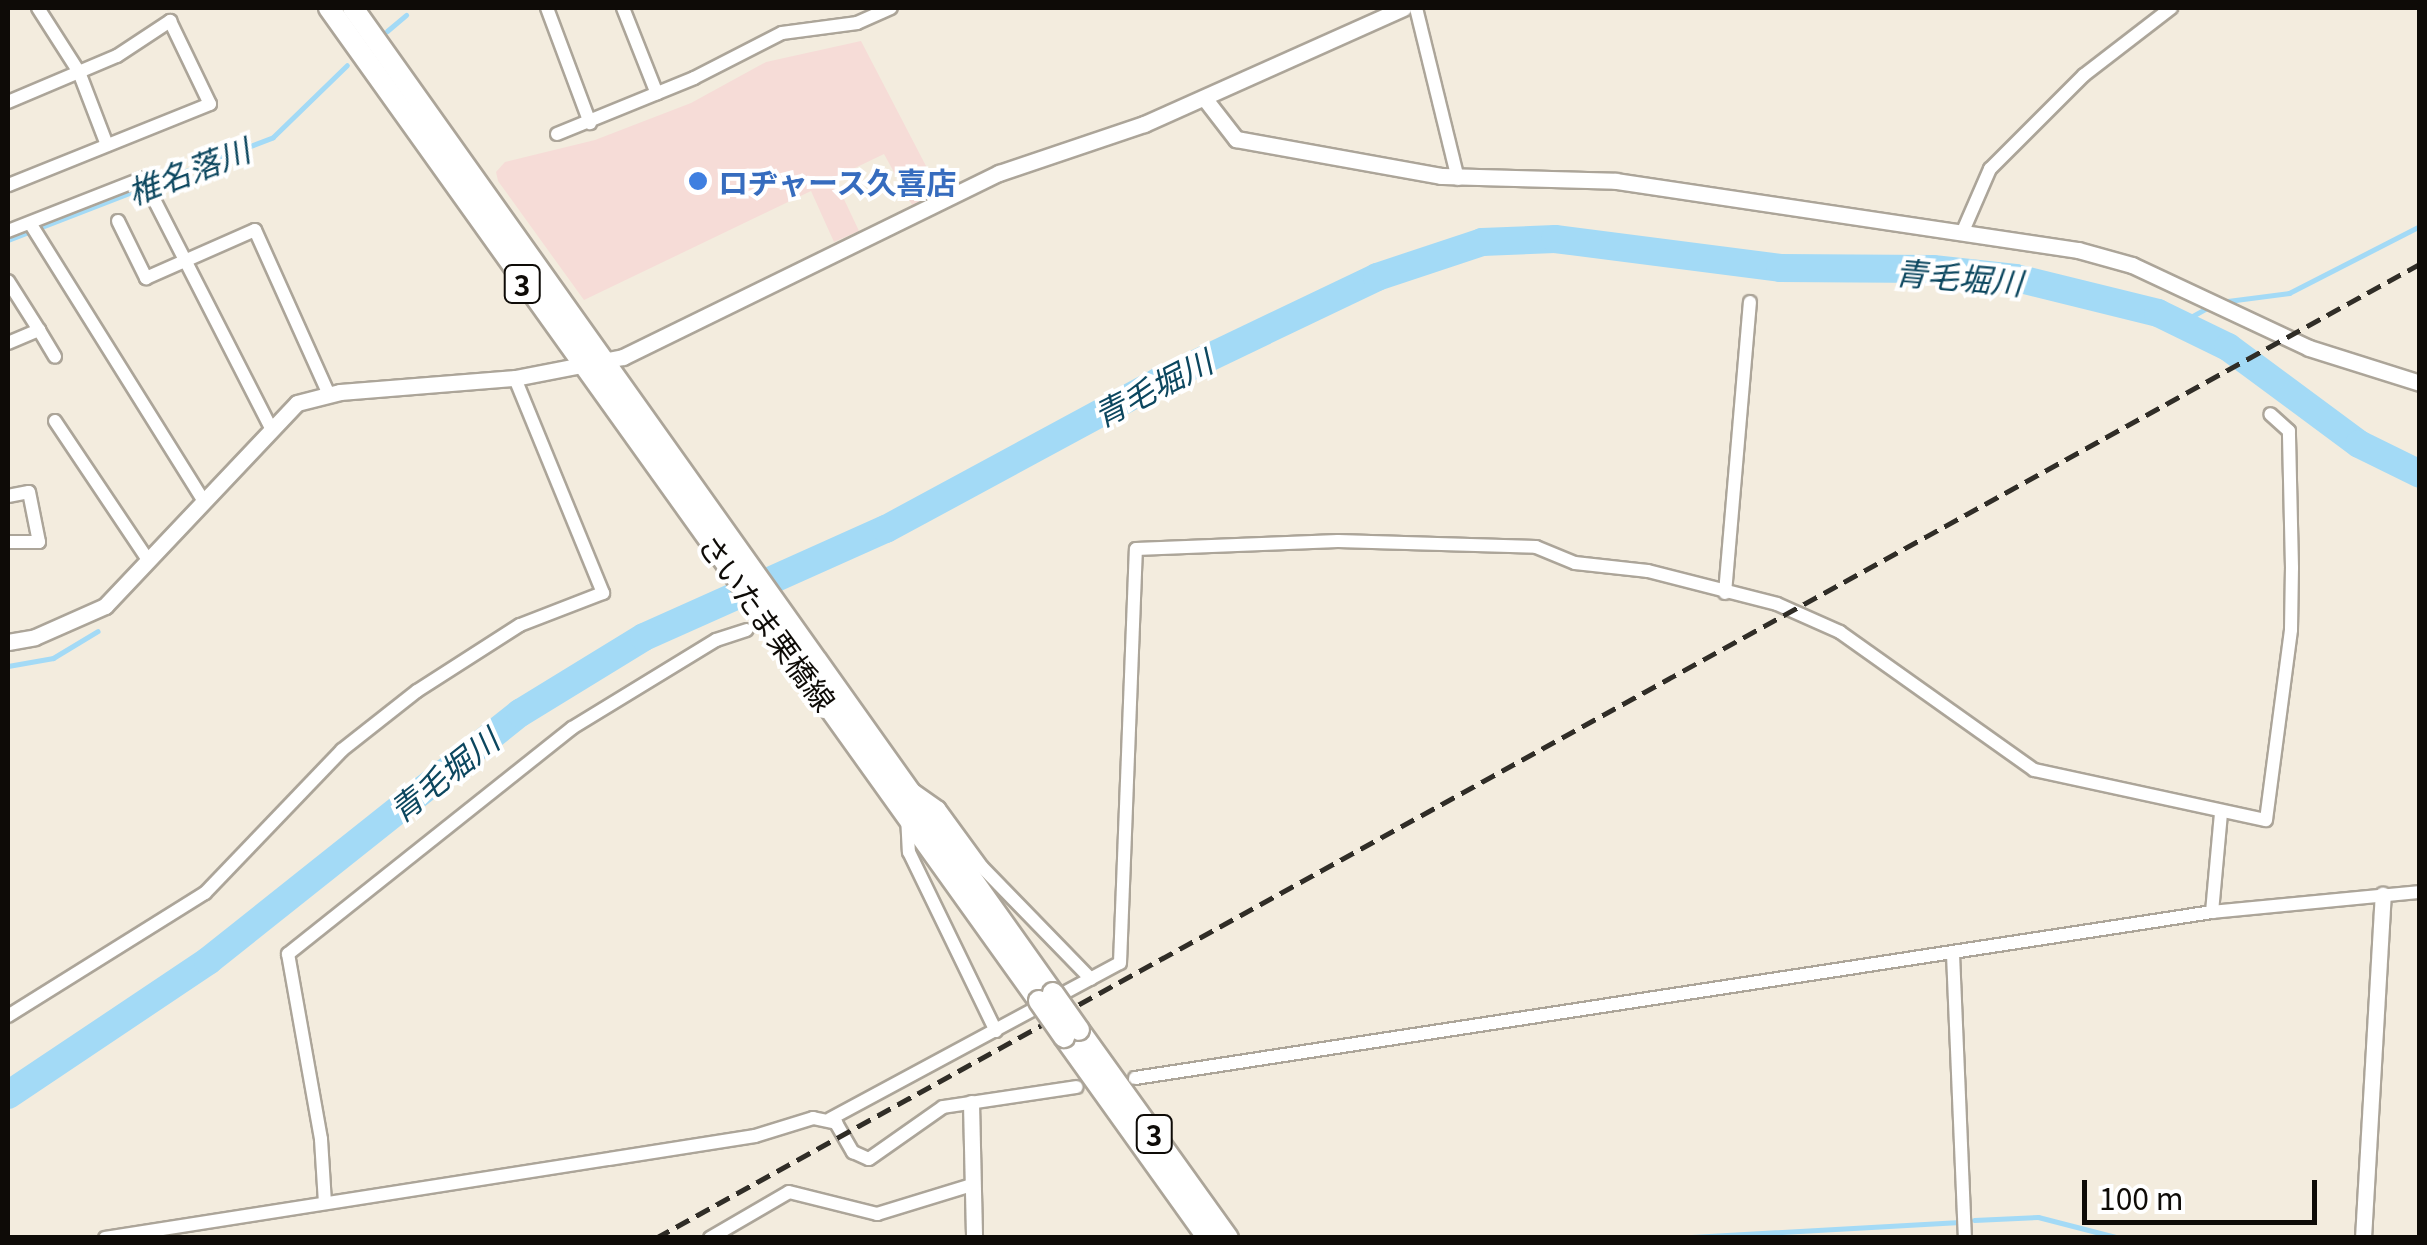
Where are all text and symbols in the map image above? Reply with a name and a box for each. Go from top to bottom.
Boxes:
water label: 椎名落川 [121,129,255,211]
place label: ロヂャース久喜店 [718,163,958,199]
marker: ロヂャース久喜店 [687,170,709,192]
water label: 青毛堀川 [1894,251,2024,301]
road number: 3 [502,261,542,307]
water label: 青毛堀川 [1086,341,1218,433]
street label: さいたま栗橋線 [692,526,844,718]
water label: 青毛堀川 [381,719,505,829]
road number: 3 [1134,1111,1174,1157]
scale bar [2087,1160,2322,1222]
text: 100 m [2099,1175,2183,1219]

